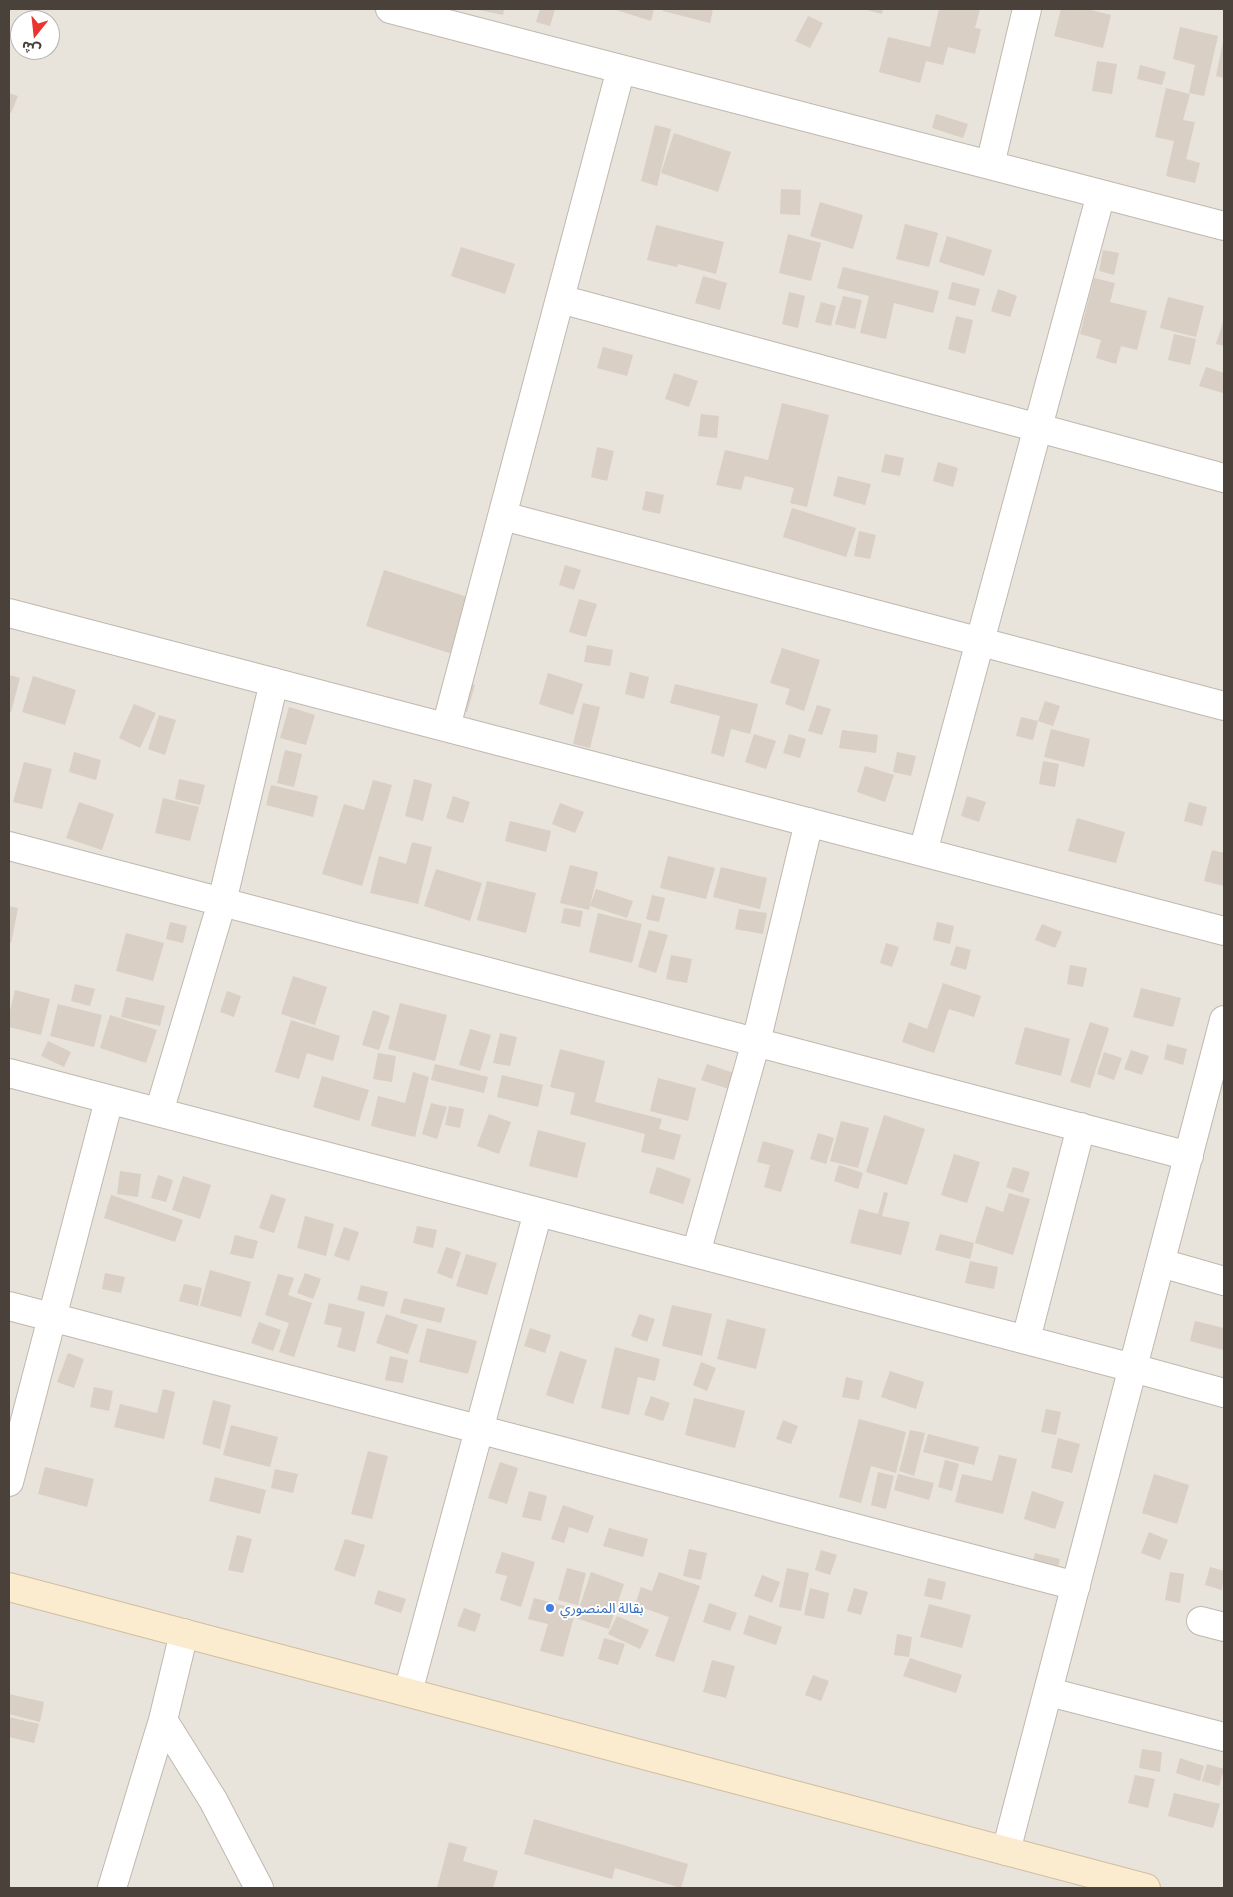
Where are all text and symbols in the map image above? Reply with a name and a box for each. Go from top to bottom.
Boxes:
north arrow [10,10,60,60]
text: ش [19,38,43,60]
place label: بقالة المنصوري [560,1600,643,1616]
marker: بقالة المنصوري [544,1602,556,1614]

